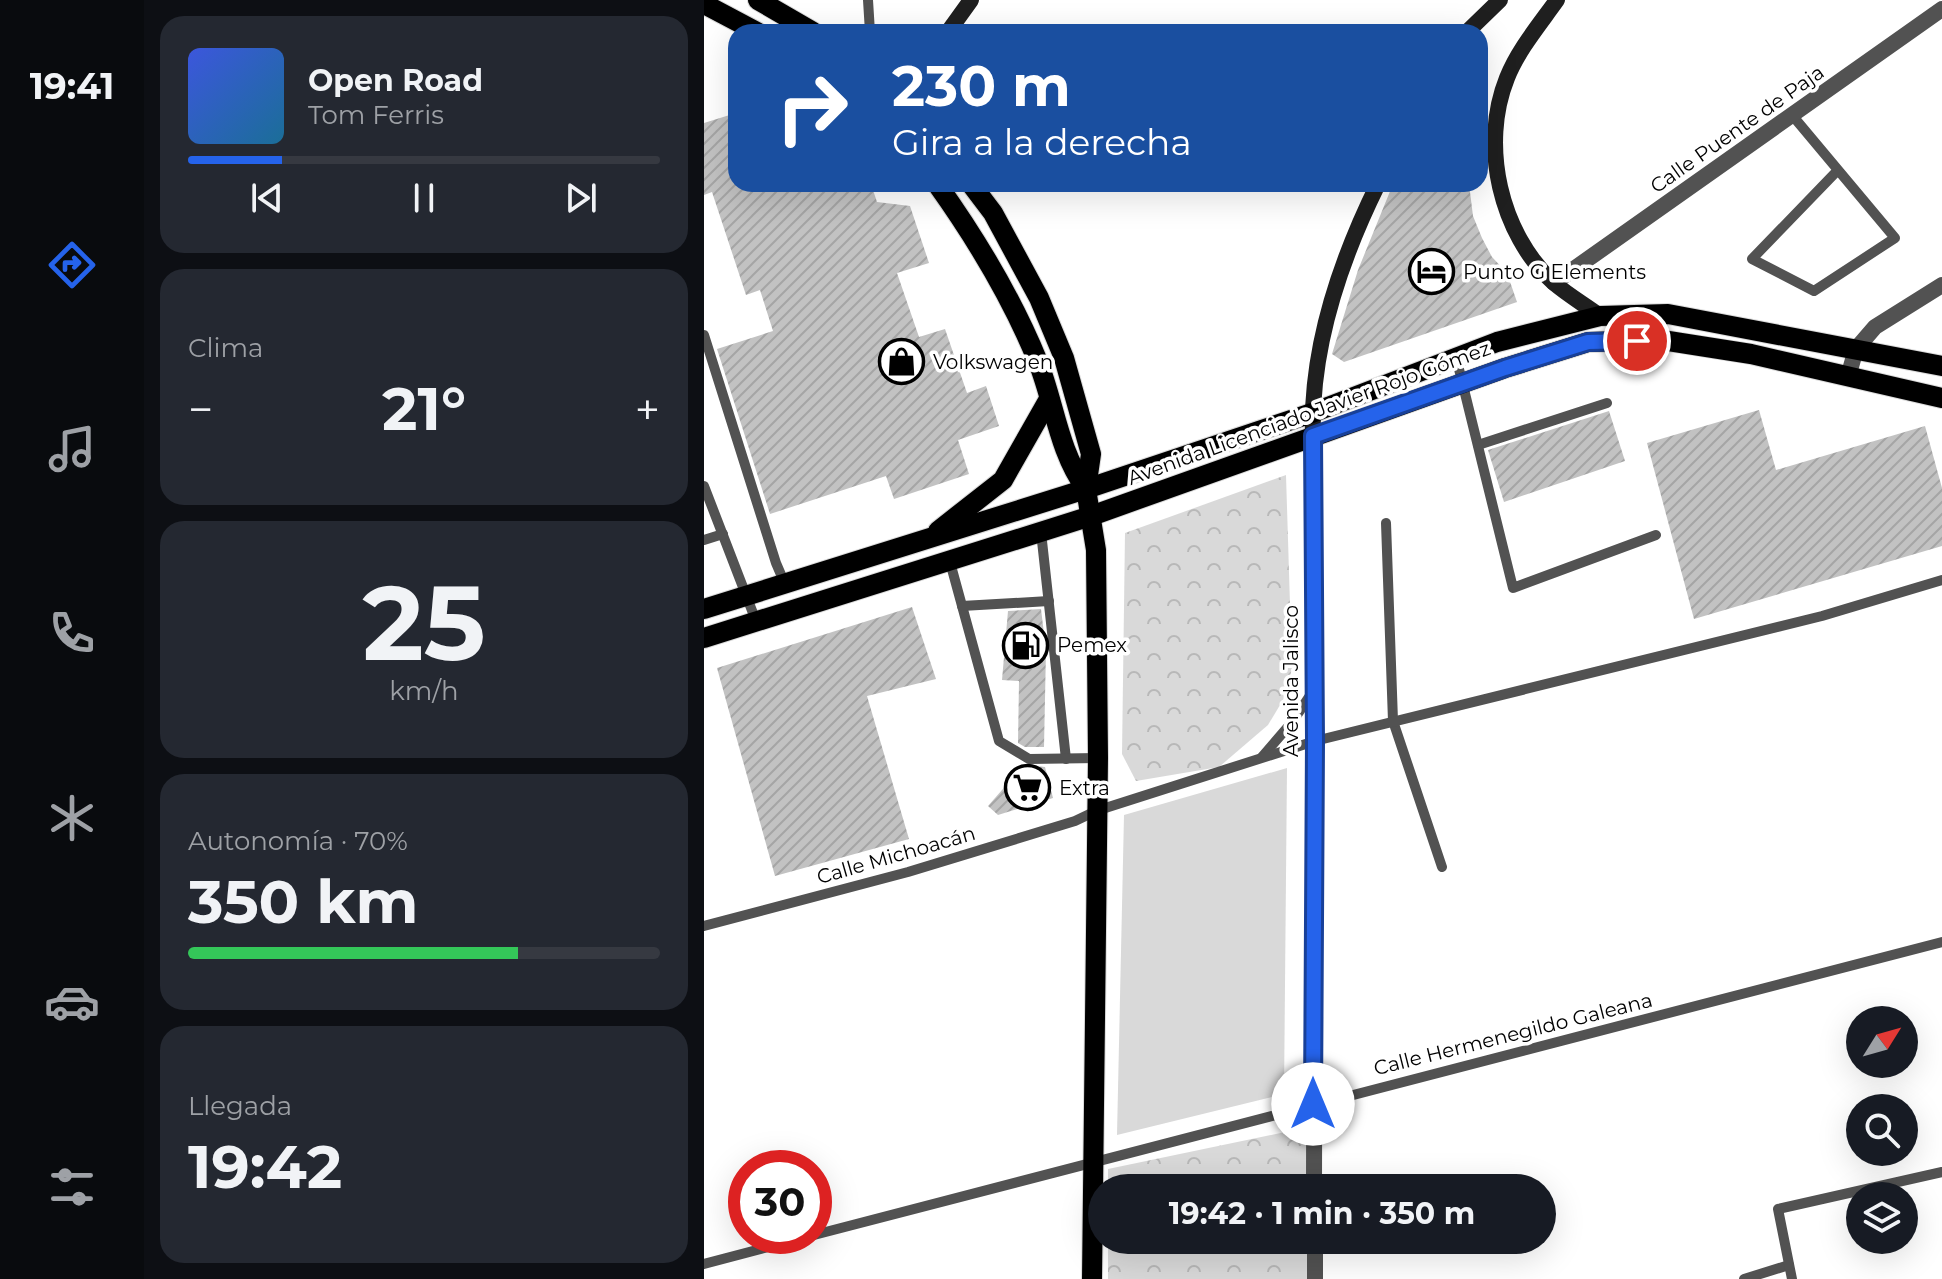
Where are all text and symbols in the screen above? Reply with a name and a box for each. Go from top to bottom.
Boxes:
text: 230 m [892,52,1071,120]
icon: right [760,56,864,160]
street label: Calle Puente de Paja [1646,60,1828,198]
text: Open Road [308,62,483,99]
text: 19:41 [30,64,114,108]
text: Tom Ferris [308,99,444,131]
text: Gira a la derecha [892,120,1192,164]
icon: previous [245,176,289,220]
icon: pause [402,176,446,220]
icon: next [559,176,603,220]
icon: directions [44,237,100,293]
hotel icon: Punto G Elements [1408,248,1456,296]
place label: Punto G Elements [1463,260,1646,284]
pin [1603,307,1671,375]
icon: arrive [1615,319,1659,363]
text: Clima [188,332,263,364]
street label: Avenida Licenciado Javier Rojo Gómez [1124,336,1494,490]
shop icon: Volkswagen [878,338,926,386]
place label: Volkswagen [933,350,1053,374]
text: 21° [382,372,466,445]
text: − [188,382,213,436]
text: + [635,382,660,436]
icon: music [44,421,100,477]
text: 25 [362,559,486,686]
icon: phone [44,605,100,661]
street label: Avenida Jalisco [1279,605,1303,757]
fuel station icon: Pemex [1002,621,1050,669]
place label: Pemex [1057,633,1127,657]
text: km/h [389,675,459,707]
supermarket icon: Extra [1004,764,1052,812]
place label: Extra [1059,776,1110,800]
icon: climate [44,790,100,846]
street label: Calle Michoacán [814,821,978,889]
text: Autonomía · 70% [188,825,408,857]
text: 350 km [188,865,418,938]
icon: car [44,974,100,1030]
street label: Calle Hermenegildo Galeana [1371,988,1655,1080]
north arrow [1846,1006,1918,1078]
map controls [1846,1006,1918,1254]
position arrow [1271,1062,1355,1146]
text: Llegada [188,1090,292,1122]
button: search [1846,1094,1918,1166]
text: 19:42 [188,1130,342,1203]
speed limit sign: 30 [728,1150,832,1254]
icon: filters [44,1159,100,1215]
button: layers [1846,1182,1918,1254]
text: 19:42 · 1 min · 350 m [1169,1195,1475,1232]

